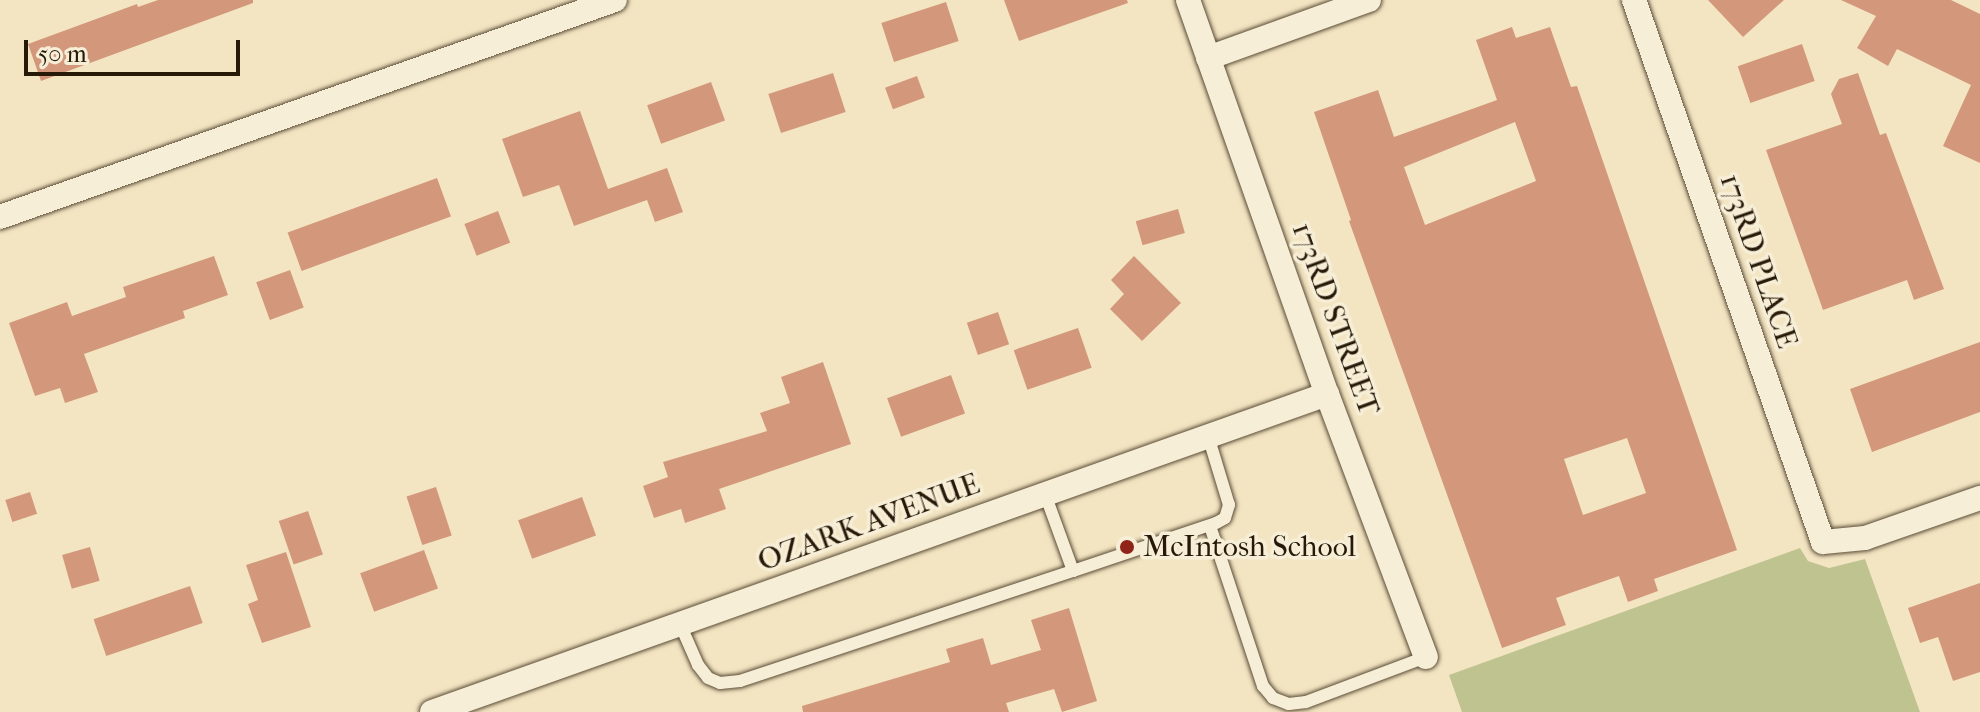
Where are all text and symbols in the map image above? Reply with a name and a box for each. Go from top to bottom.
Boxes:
scale bar [28,24,244,74]
text: 50 m [38,40,87,68]
street label: 173RD PLACE [1711,169,1805,353]
street label: 173RD STREET [1283,218,1387,420]
street label: OZARK AVENUE [753,466,985,580]
place label: McIntosh School [1143,529,1356,565]
marker: McIntosh School [1118,538,1136,556]

